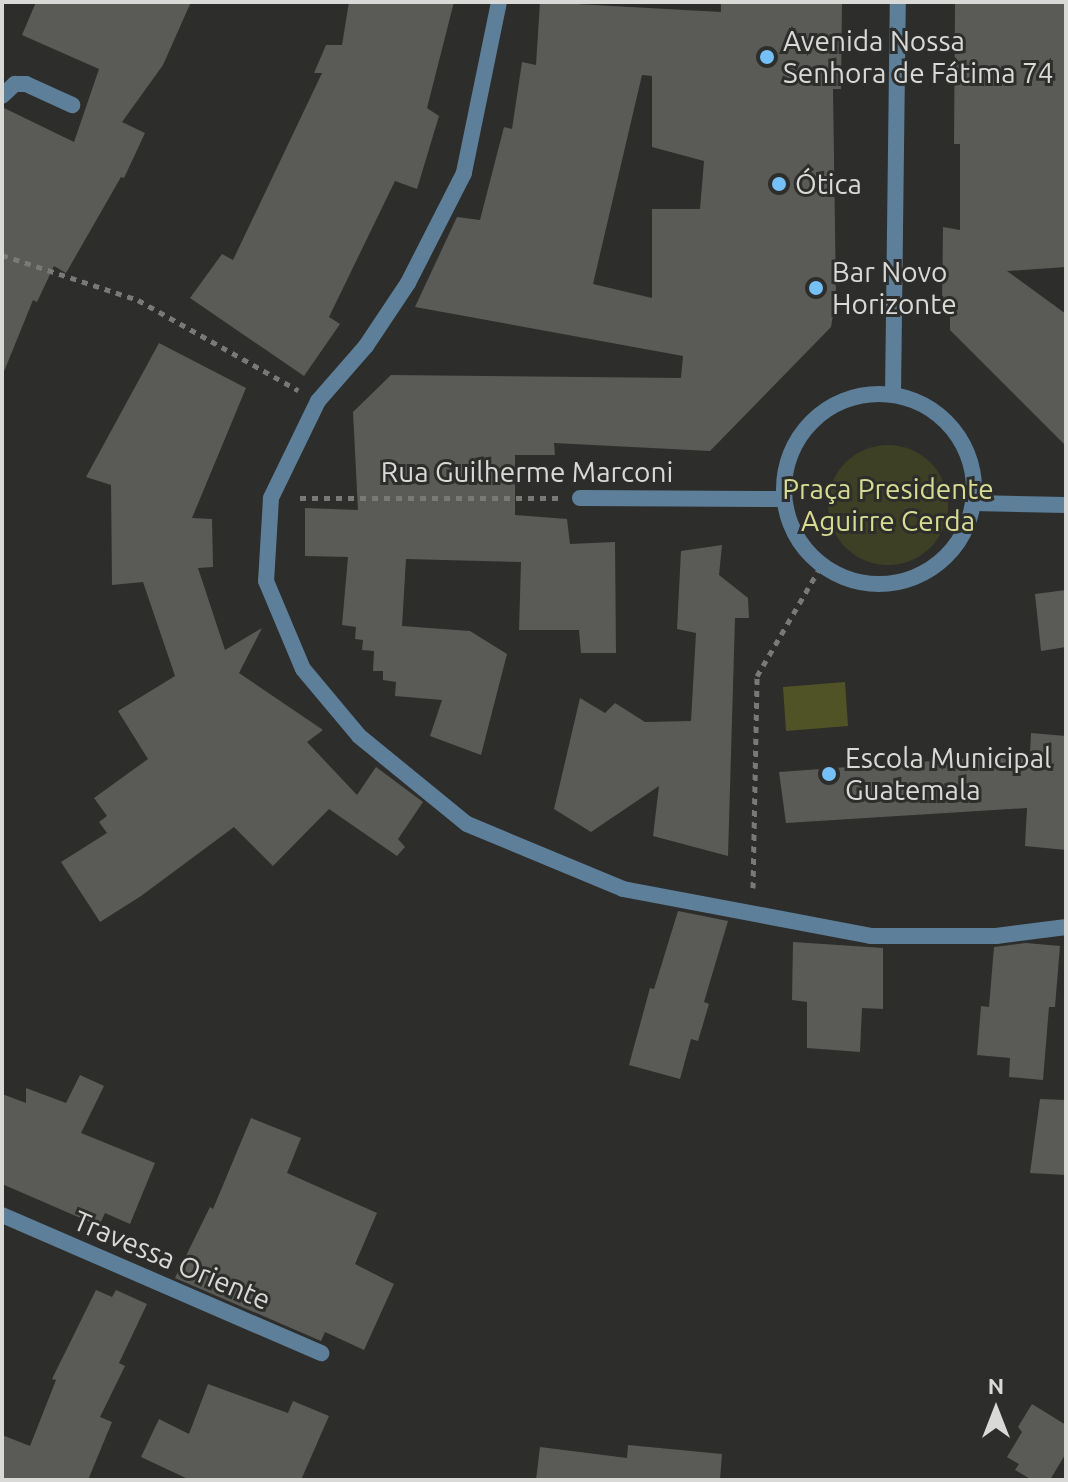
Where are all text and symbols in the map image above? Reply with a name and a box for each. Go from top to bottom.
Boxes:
place label: Avenida Nossa Senhora de Fátima 74 [783,24,1054,90]
marker: Avenida Nossa Senhora de Fátima 74 [758,48,776,66]
place label: Ótica [795,167,862,201]
marker: Ótica [770,175,788,193]
place label: Bar Novo Horizonte [832,255,957,321]
marker: Bar Novo Horizonte [807,279,825,297]
street label: Rua Guilherme Marconi [381,455,673,489]
park label: Praça Presidente Aguirre Cerda [782,472,994,538]
place label: Escola Municipal Guatemala [845,741,1051,807]
marker: Escola Municipal Guatemala [820,765,838,783]
street label: Travessa Oriente [68,1203,276,1317]
north arrow [956,1370,1036,1450]
text: N [988,1373,1004,1398]

